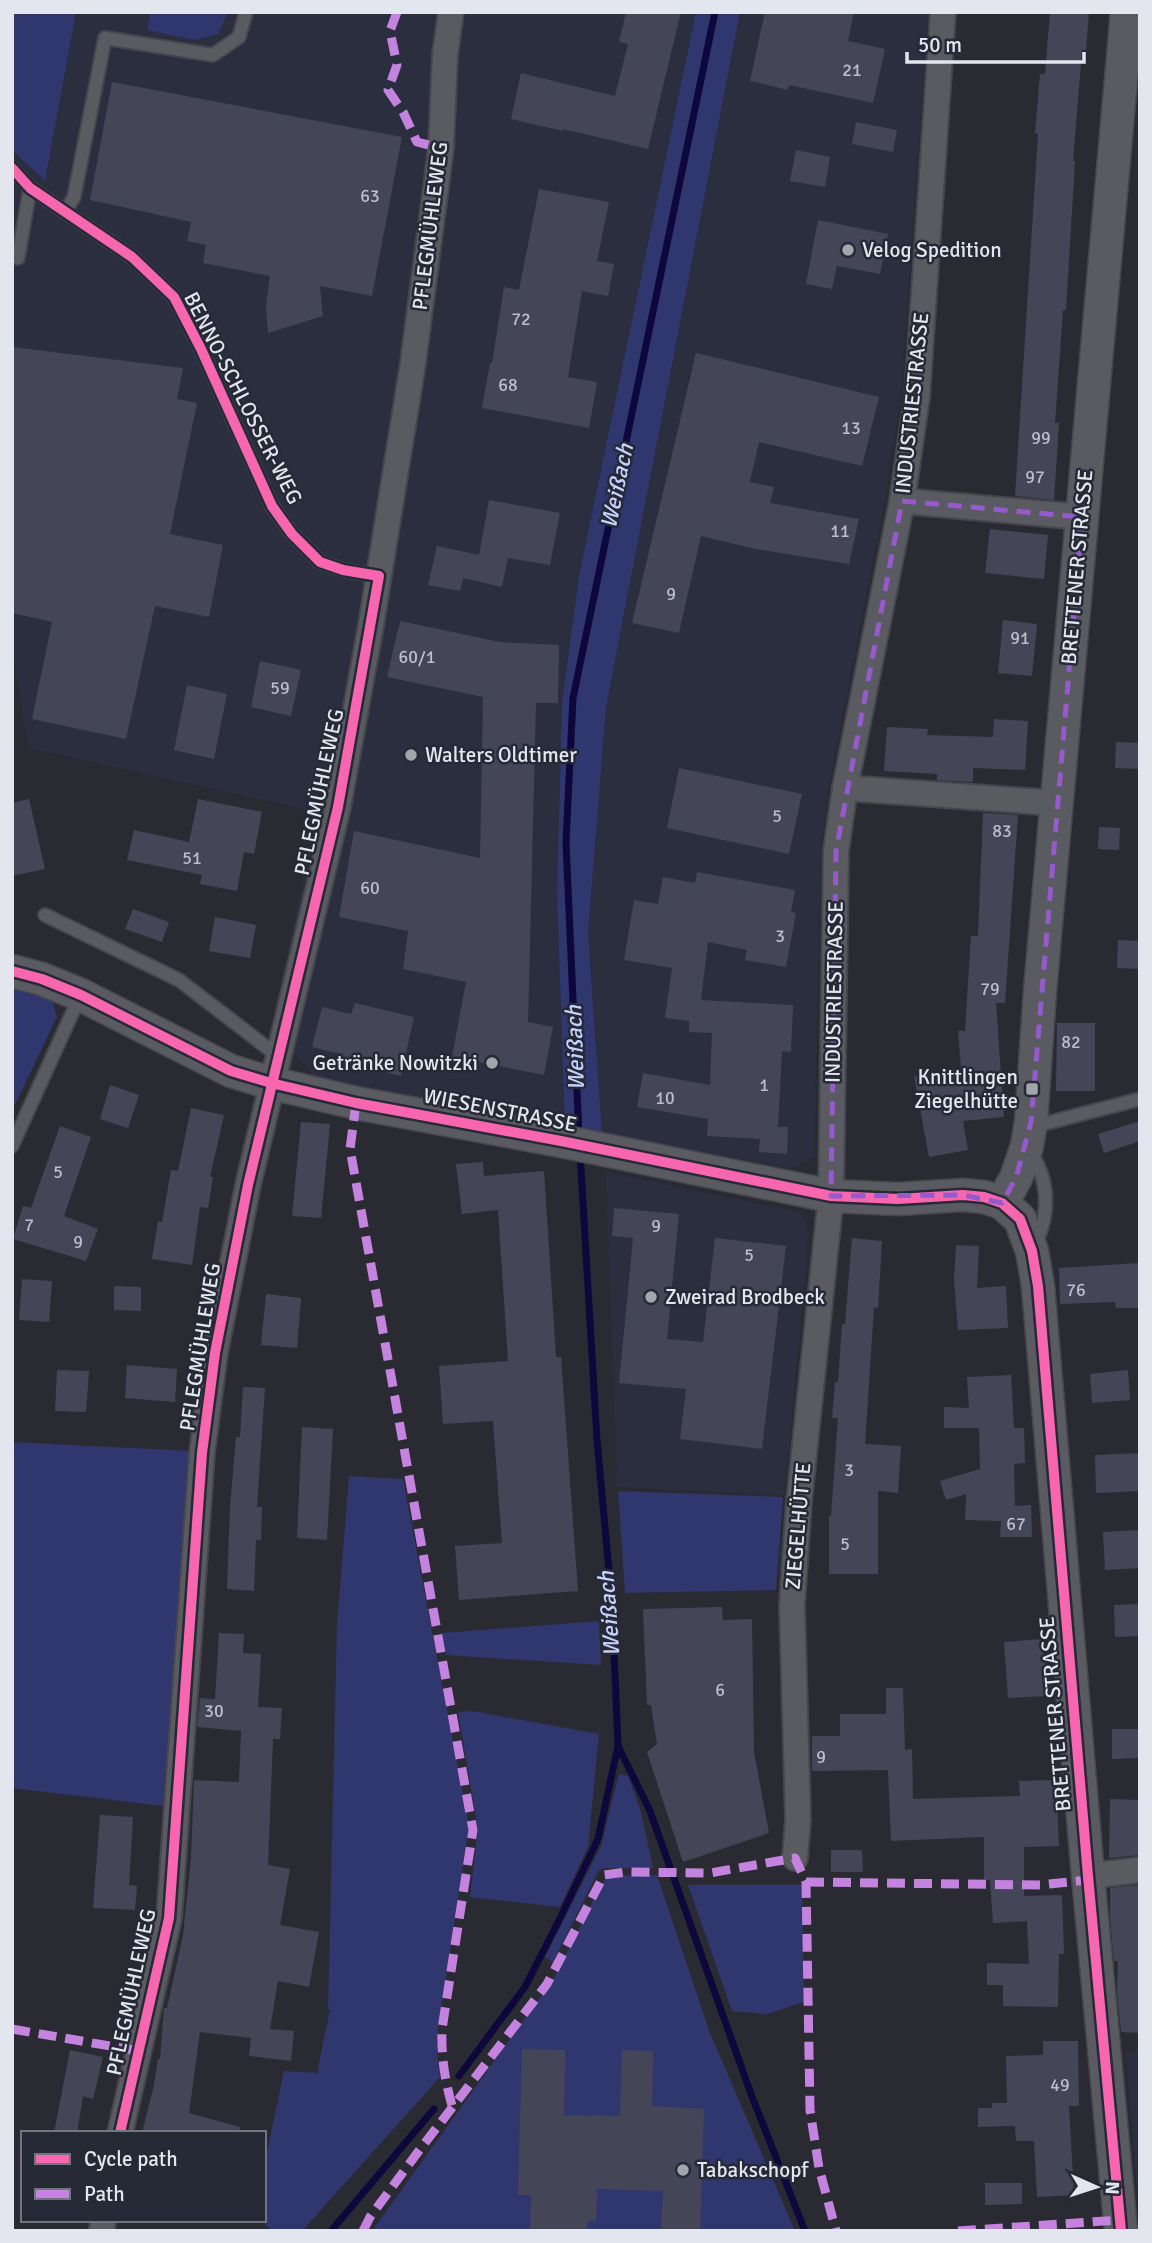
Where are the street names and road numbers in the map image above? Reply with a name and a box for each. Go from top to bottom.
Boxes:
street label: PFLEGMÜHLEWEG [407,140,453,312]
street label: BENNO-SCHLOSSER-WEG [178,287,308,509]
street label: INDUSTRIESTRASSE [890,311,934,495]
street label: BRETTENER STRASSE [1056,468,1098,666]
street label: PFLEGMÜHLEWEG [289,706,349,878]
street label: INDUSTRIESTRASSE [819,901,849,1083]
street label: WIESENSTRASSE [421,1082,579,1138]
street label: PFLEGMÜHLEWEG [174,1261,226,1433]
street label: ZIEGELHÜTTE [780,1461,816,1591]
street label: BRETTENER STRASSE [1034,1615,1076,1813]
street label: PFLEGMÜHLEWEG [101,1906,161,2078]

